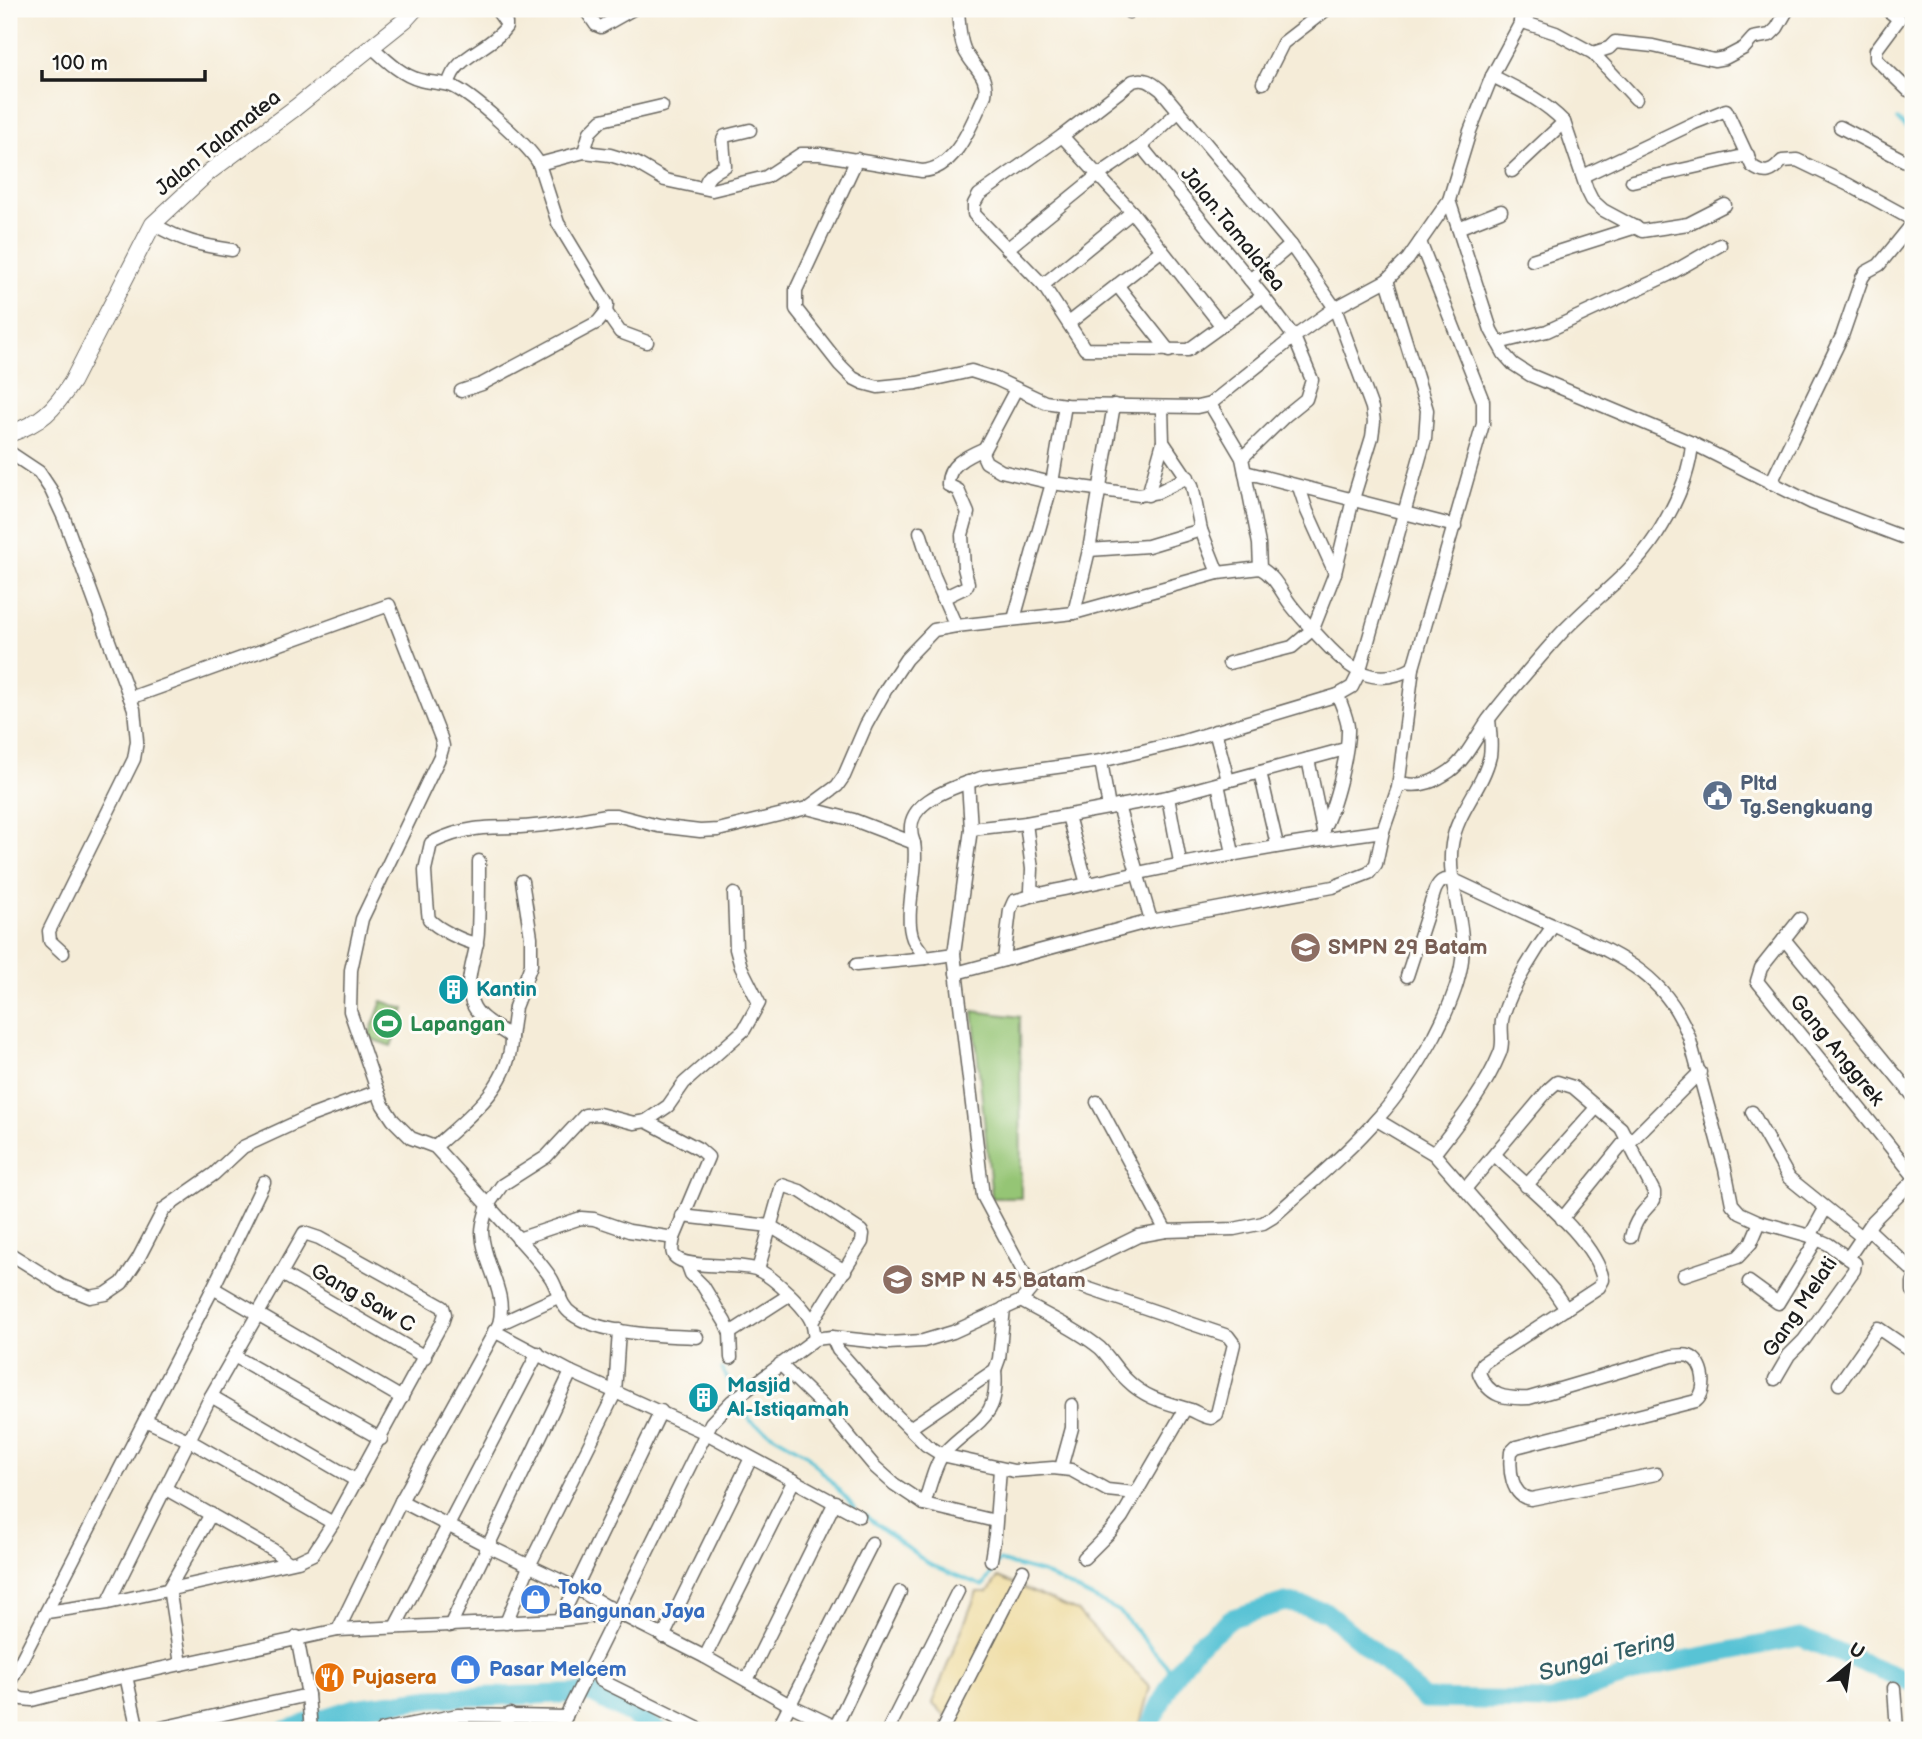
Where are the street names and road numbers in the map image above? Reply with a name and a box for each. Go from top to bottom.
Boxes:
street label: Jalan Talamatea [150,85,286,201]
street label: Jalan.Tamalatea [1175,162,1291,296]
street label: Gang Anggrek [1784,989,1890,1111]
street label: Gang Melati [1757,1252,1843,1362]
street label: Gang Saw C [306,1258,420,1338]

